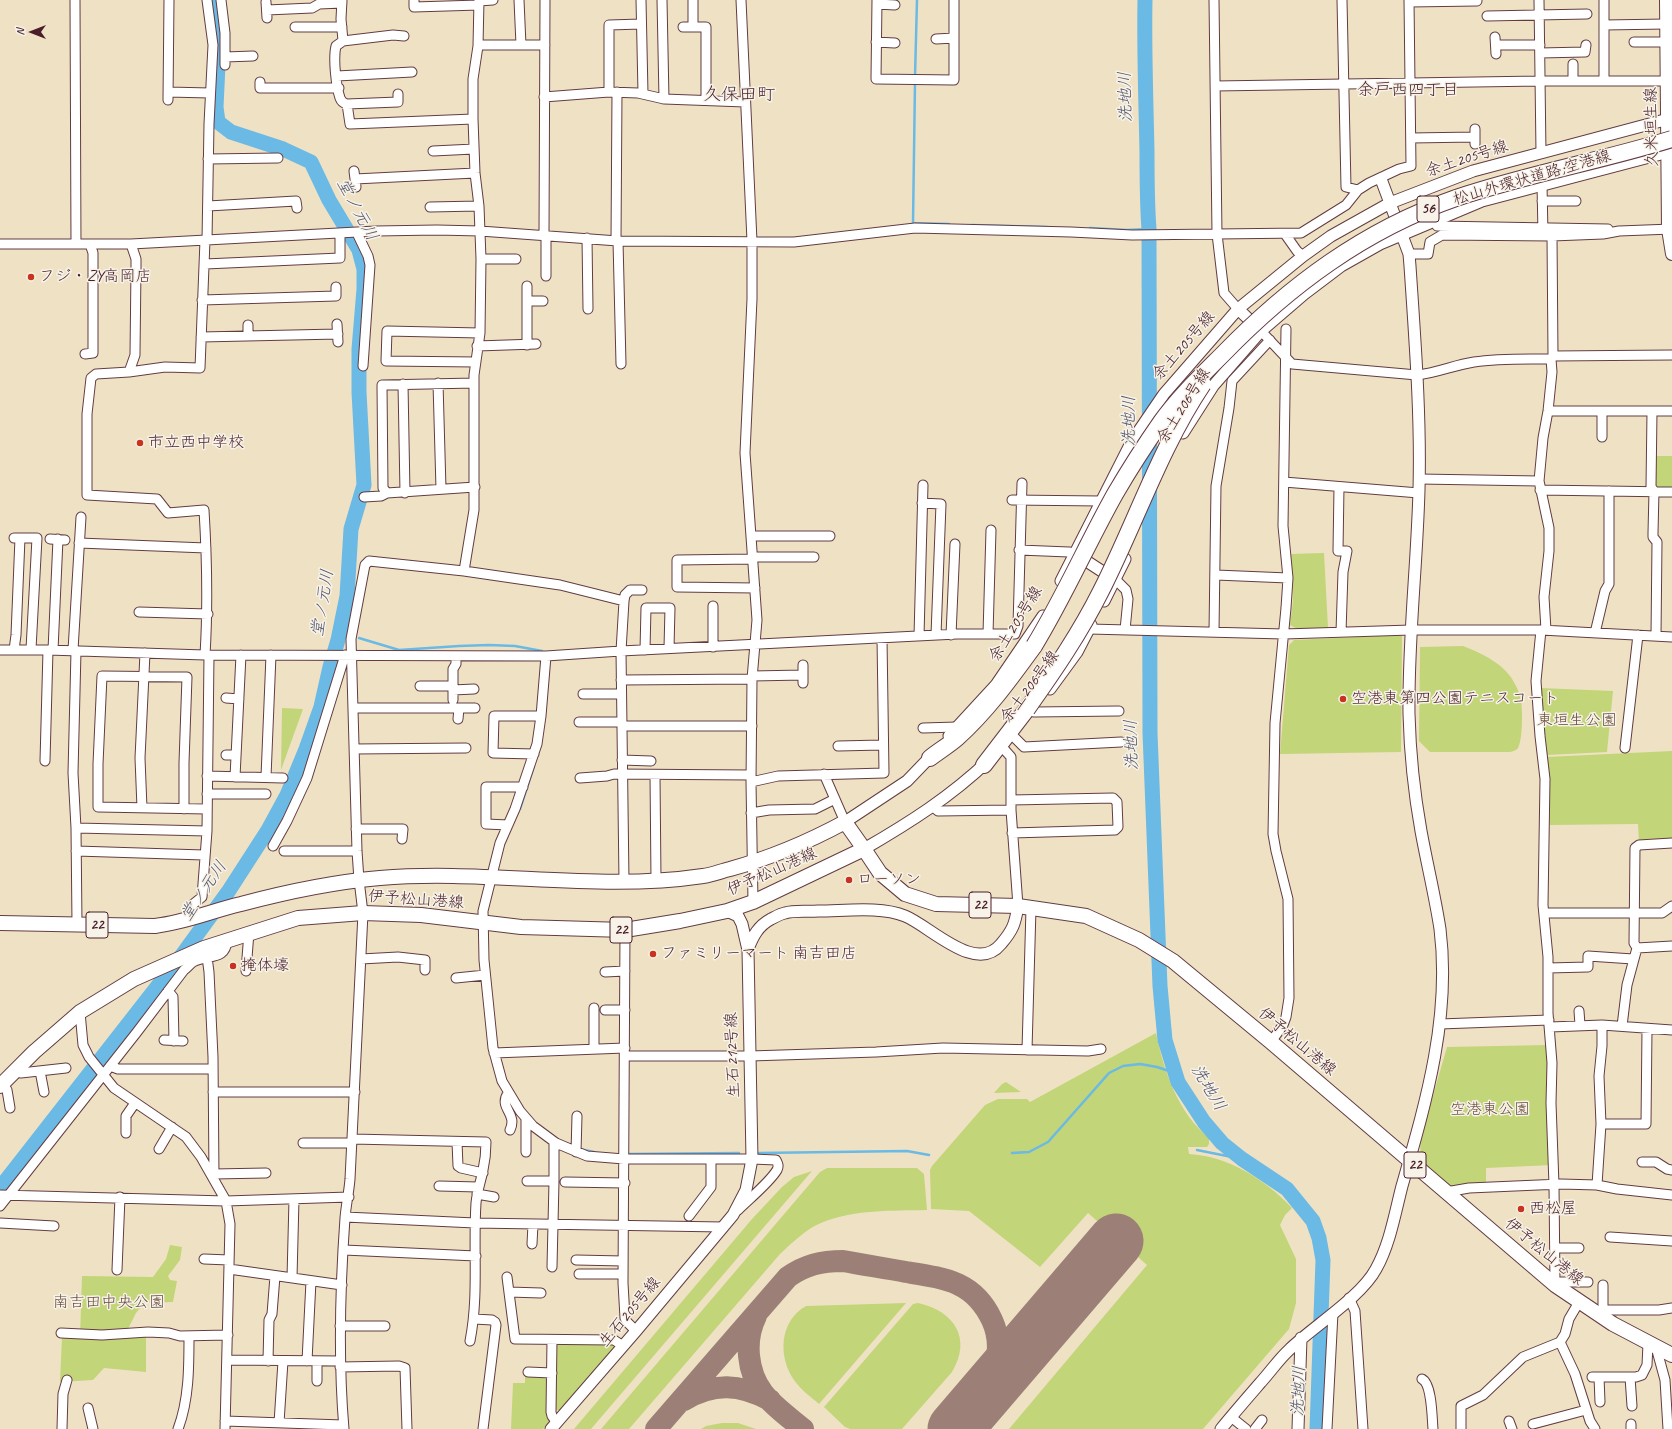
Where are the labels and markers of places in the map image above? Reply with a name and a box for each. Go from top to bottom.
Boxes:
place label: フジ・ZY高岡店 [39,267,151,287]
marker: フジ・ZY高岡店 [26,272,36,282]
place label: 市立西中学校 [148,433,244,453]
marker: 市立西中学校 [135,438,145,448]
place label: 空港東第四公園テニスコート [1351,689,1559,709]
marker: 空港東第四公園テニスコート [1338,694,1348,704]
place label: ローソン [857,870,921,890]
marker: ローソン [844,875,854,885]
place label: ファミリーマート 南吉田店 [661,944,857,964]
marker: ファミリーマート 南吉田店 [648,949,658,959]
place label: 掩体壕 [241,956,289,976]
marker: 掩体壕 [228,961,238,971]
place label: 西松屋 [1529,1199,1577,1219]
marker: 西松屋 [1516,1204,1526,1214]

